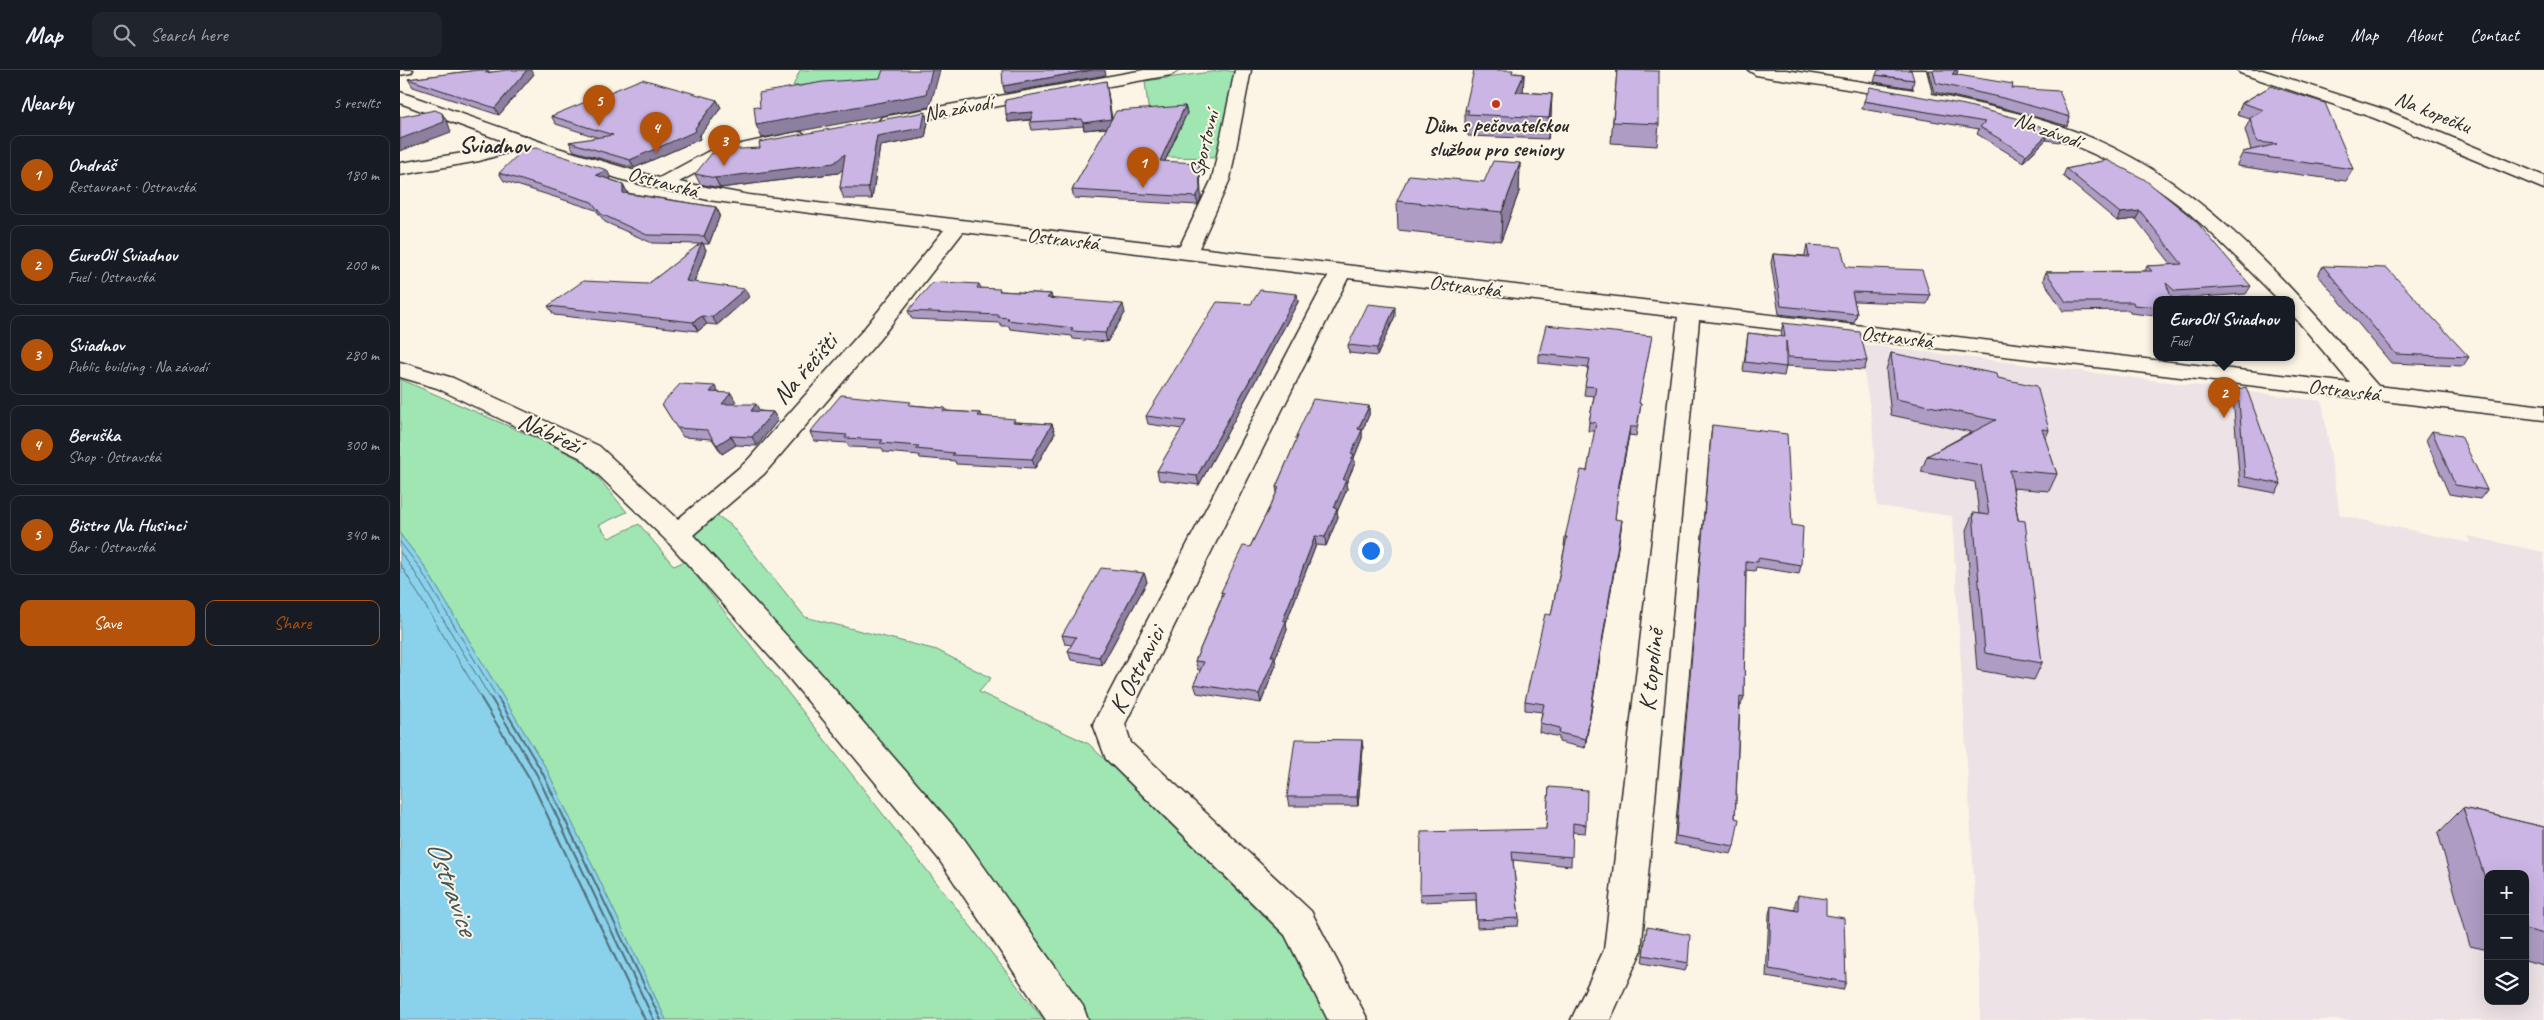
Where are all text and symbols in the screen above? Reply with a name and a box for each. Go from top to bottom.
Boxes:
search box [92,12,442,57]
text: Map [25,20,62,50]
icon: search [110,21,138,49]
text: Search here [150,23,228,47]
text: Home [2290,24,2323,46]
text: Map [2351,24,2378,46]
text: About [2406,24,2442,46]
text: Contact [2470,24,2519,46]
pin: 5 [583,85,615,126]
street label: Na kopečku [2391,85,2476,139]
street label: Na závodí [922,88,998,127]
text: Nearby [20,90,73,116]
text: 5 results [333,93,380,113]
marker: Dům s pečovatelskou službou pro seniory [1490,98,1502,110]
street label: Sportovní [1183,104,1226,180]
street label: Na závodí [2011,106,2089,155]
pin: 4 [640,112,672,153]
place label: Dům s pečovatelskou službou pro seniory [1424,112,1570,162]
pin: 3 [708,125,740,166]
district label: Sviadnov [459,130,532,160]
pin: 1 [1127,147,1159,188]
text: Ondráš [68,153,116,177]
street label: Ostravská [625,160,703,204]
text: 1 [33,165,41,185]
text: 180 m [345,165,379,185]
text: Restaurant · Ostravská [68,177,196,197]
street label: Ostravská [1026,222,1102,257]
text: EuroOil Sviadnov [68,243,177,267]
text: 2 [33,255,41,275]
text: 200 m [345,255,379,275]
text: Fuel · Ostravská [68,267,155,287]
street label: Ostravská [1428,269,1504,304]
popup [2153,296,2295,361]
text: EuroOil Sviadnov [2170,307,2278,331]
street label: Ostravská [1860,320,1936,355]
street label: Na řečišti [765,324,847,411]
text: Fuel [2170,331,2190,351]
text: Sviadnov [68,333,124,357]
text: 3 [33,345,41,365]
text: 280 m [345,345,379,365]
text: Public building · Na závodí [68,357,207,377]
street label: Ostravská [2307,373,2383,408]
pin: 2 [2208,377,2240,418]
street label: Nábřeží [513,404,592,464]
text: Beruška [68,423,120,447]
text: 4 [33,435,41,455]
text: 300 m [345,435,379,455]
text: Shop · Ostravská [68,447,161,467]
text: Bistro Na Husinci [68,513,185,537]
text: 5 [34,525,40,545]
text: 340 m [345,525,379,545]
text: Bar · Ostravská [68,537,155,557]
your location [1358,538,1384,564]
button: Save [20,600,195,646]
button: Share [205,600,380,646]
street label: K Ostravici [1101,618,1174,719]
street label: K topolině [1631,624,1672,713]
water label: Ostravice [418,834,490,944]
map controls [2484,870,2529,1005]
button: + [2484,870,2529,915]
button: − [2484,915,2529,960]
button: layers [2484,960,2529,1005]

